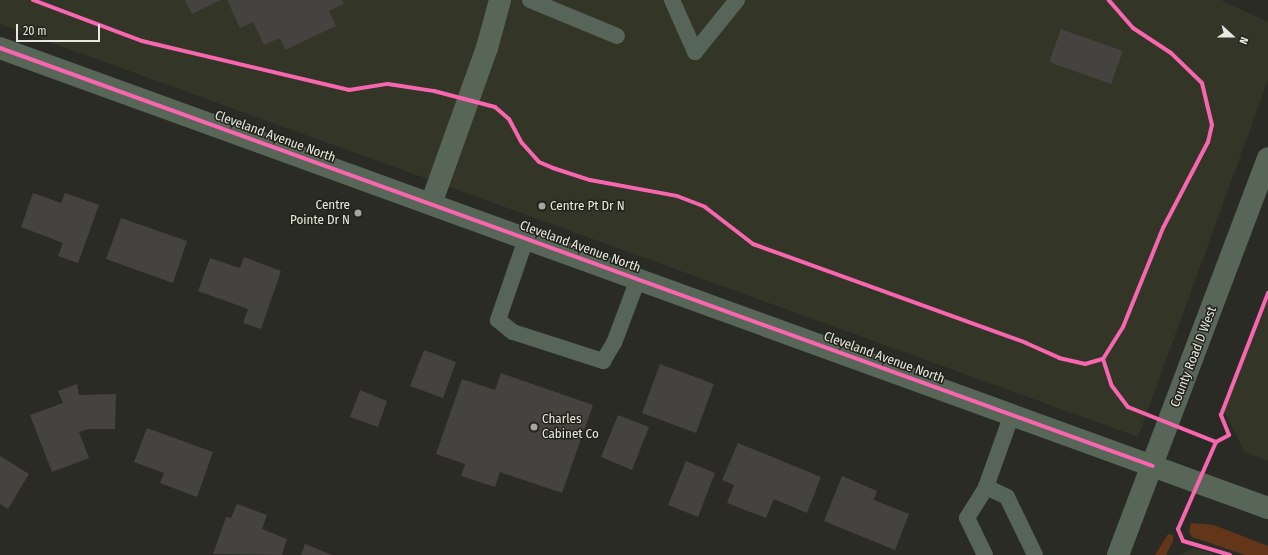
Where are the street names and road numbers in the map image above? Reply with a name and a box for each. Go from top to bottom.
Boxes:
street label: Cleveland Avenue North [212,108,338,166]
street label: Cleveland Avenue North [517,218,643,276]
street label: County Road D West [1168,305,1220,409]
street label: Cleveland Avenue North [821,329,947,387]

